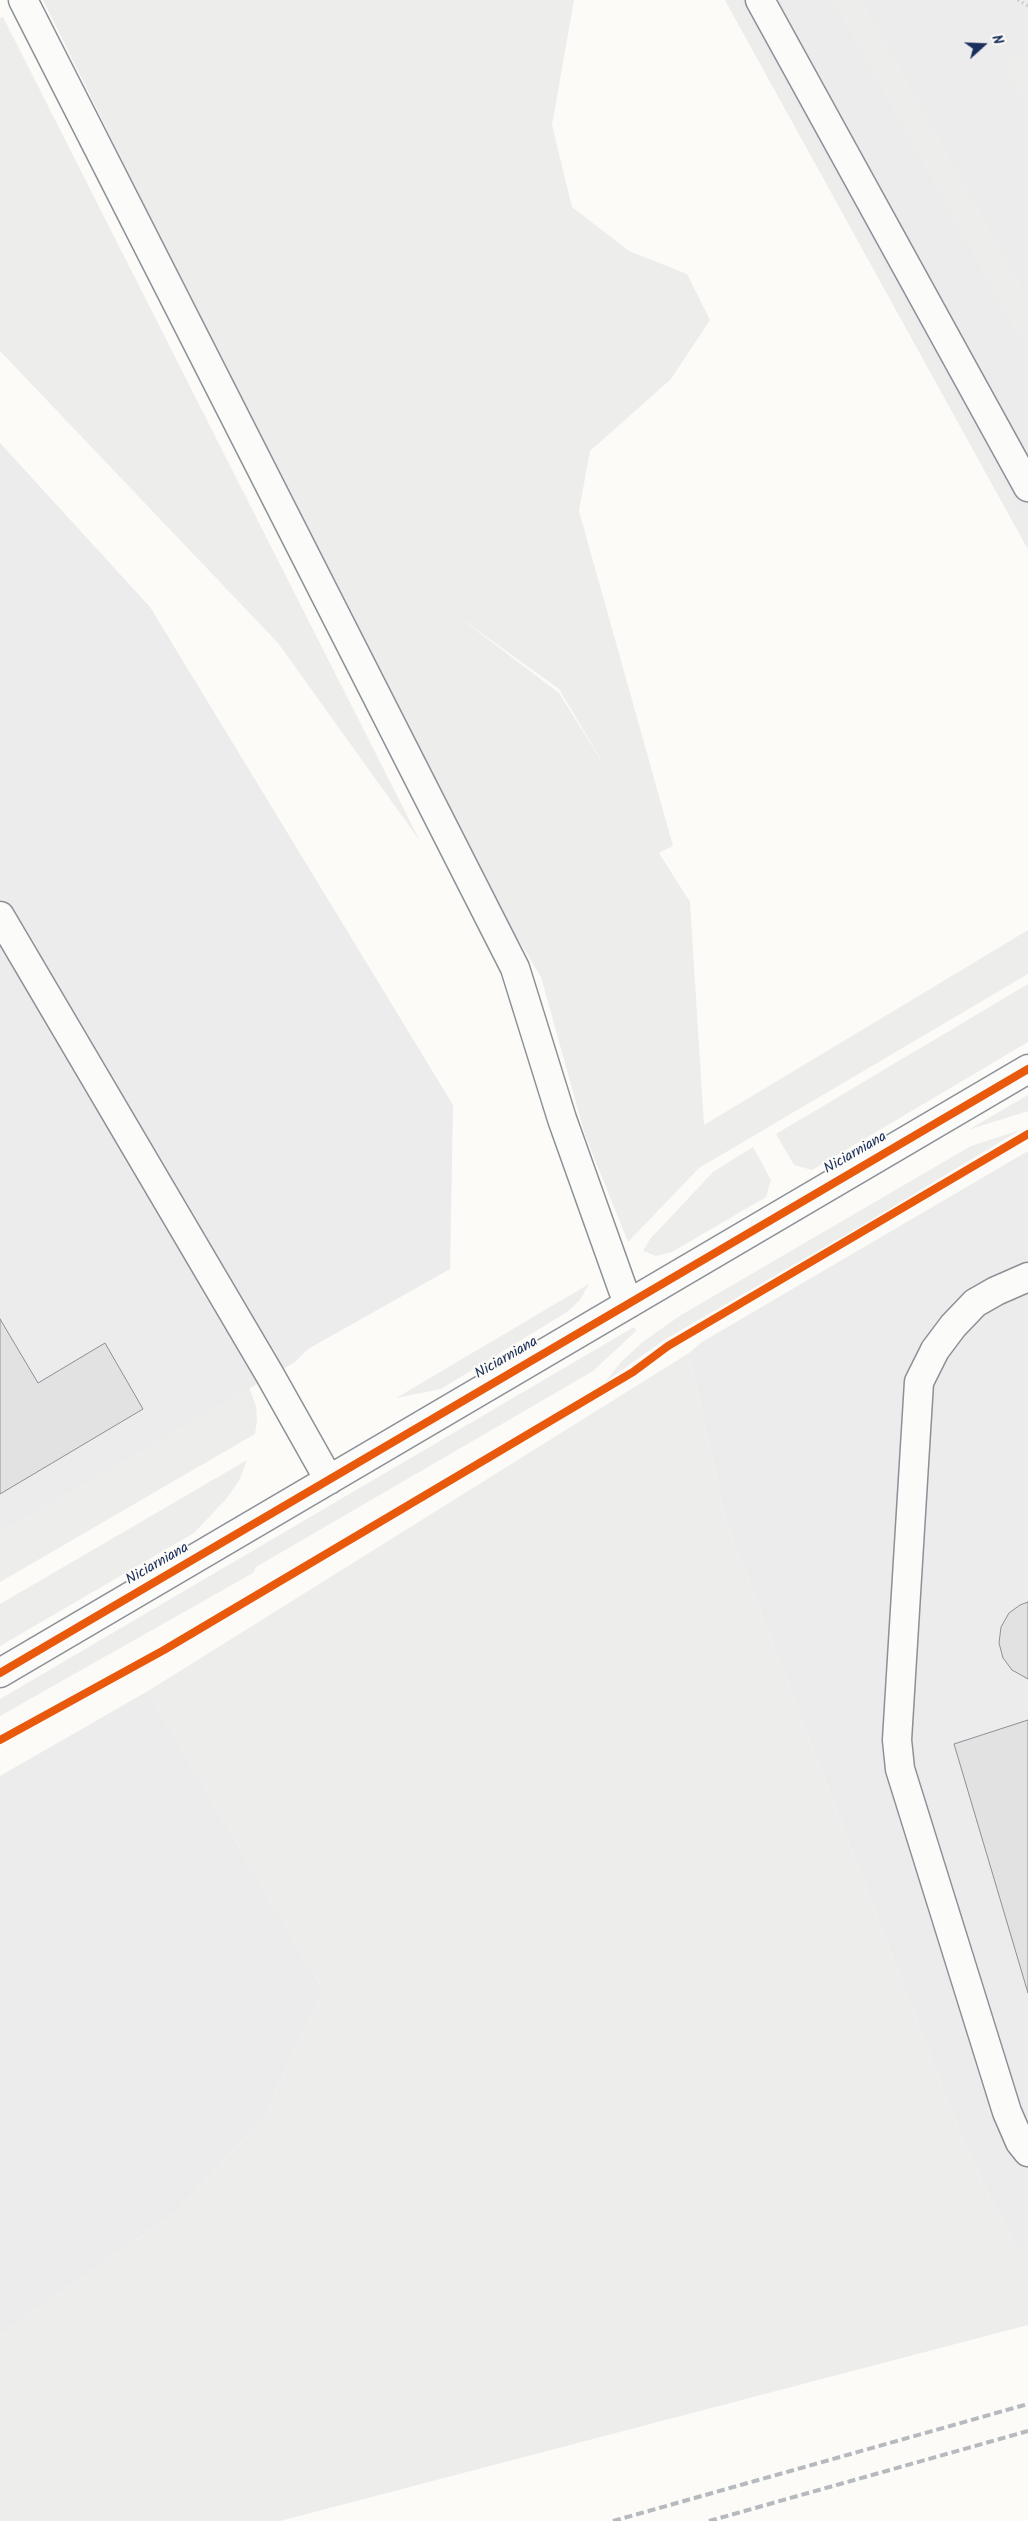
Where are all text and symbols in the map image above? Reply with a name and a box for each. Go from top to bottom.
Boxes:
north arrow [958,20,1008,70]
text: N [985,32,1009,48]
street label: Niciarniana [821,1129,891,1179]
street label: Niciarniana [472,1334,542,1384]
street label: Niciarniana [123,1540,193,1590]

